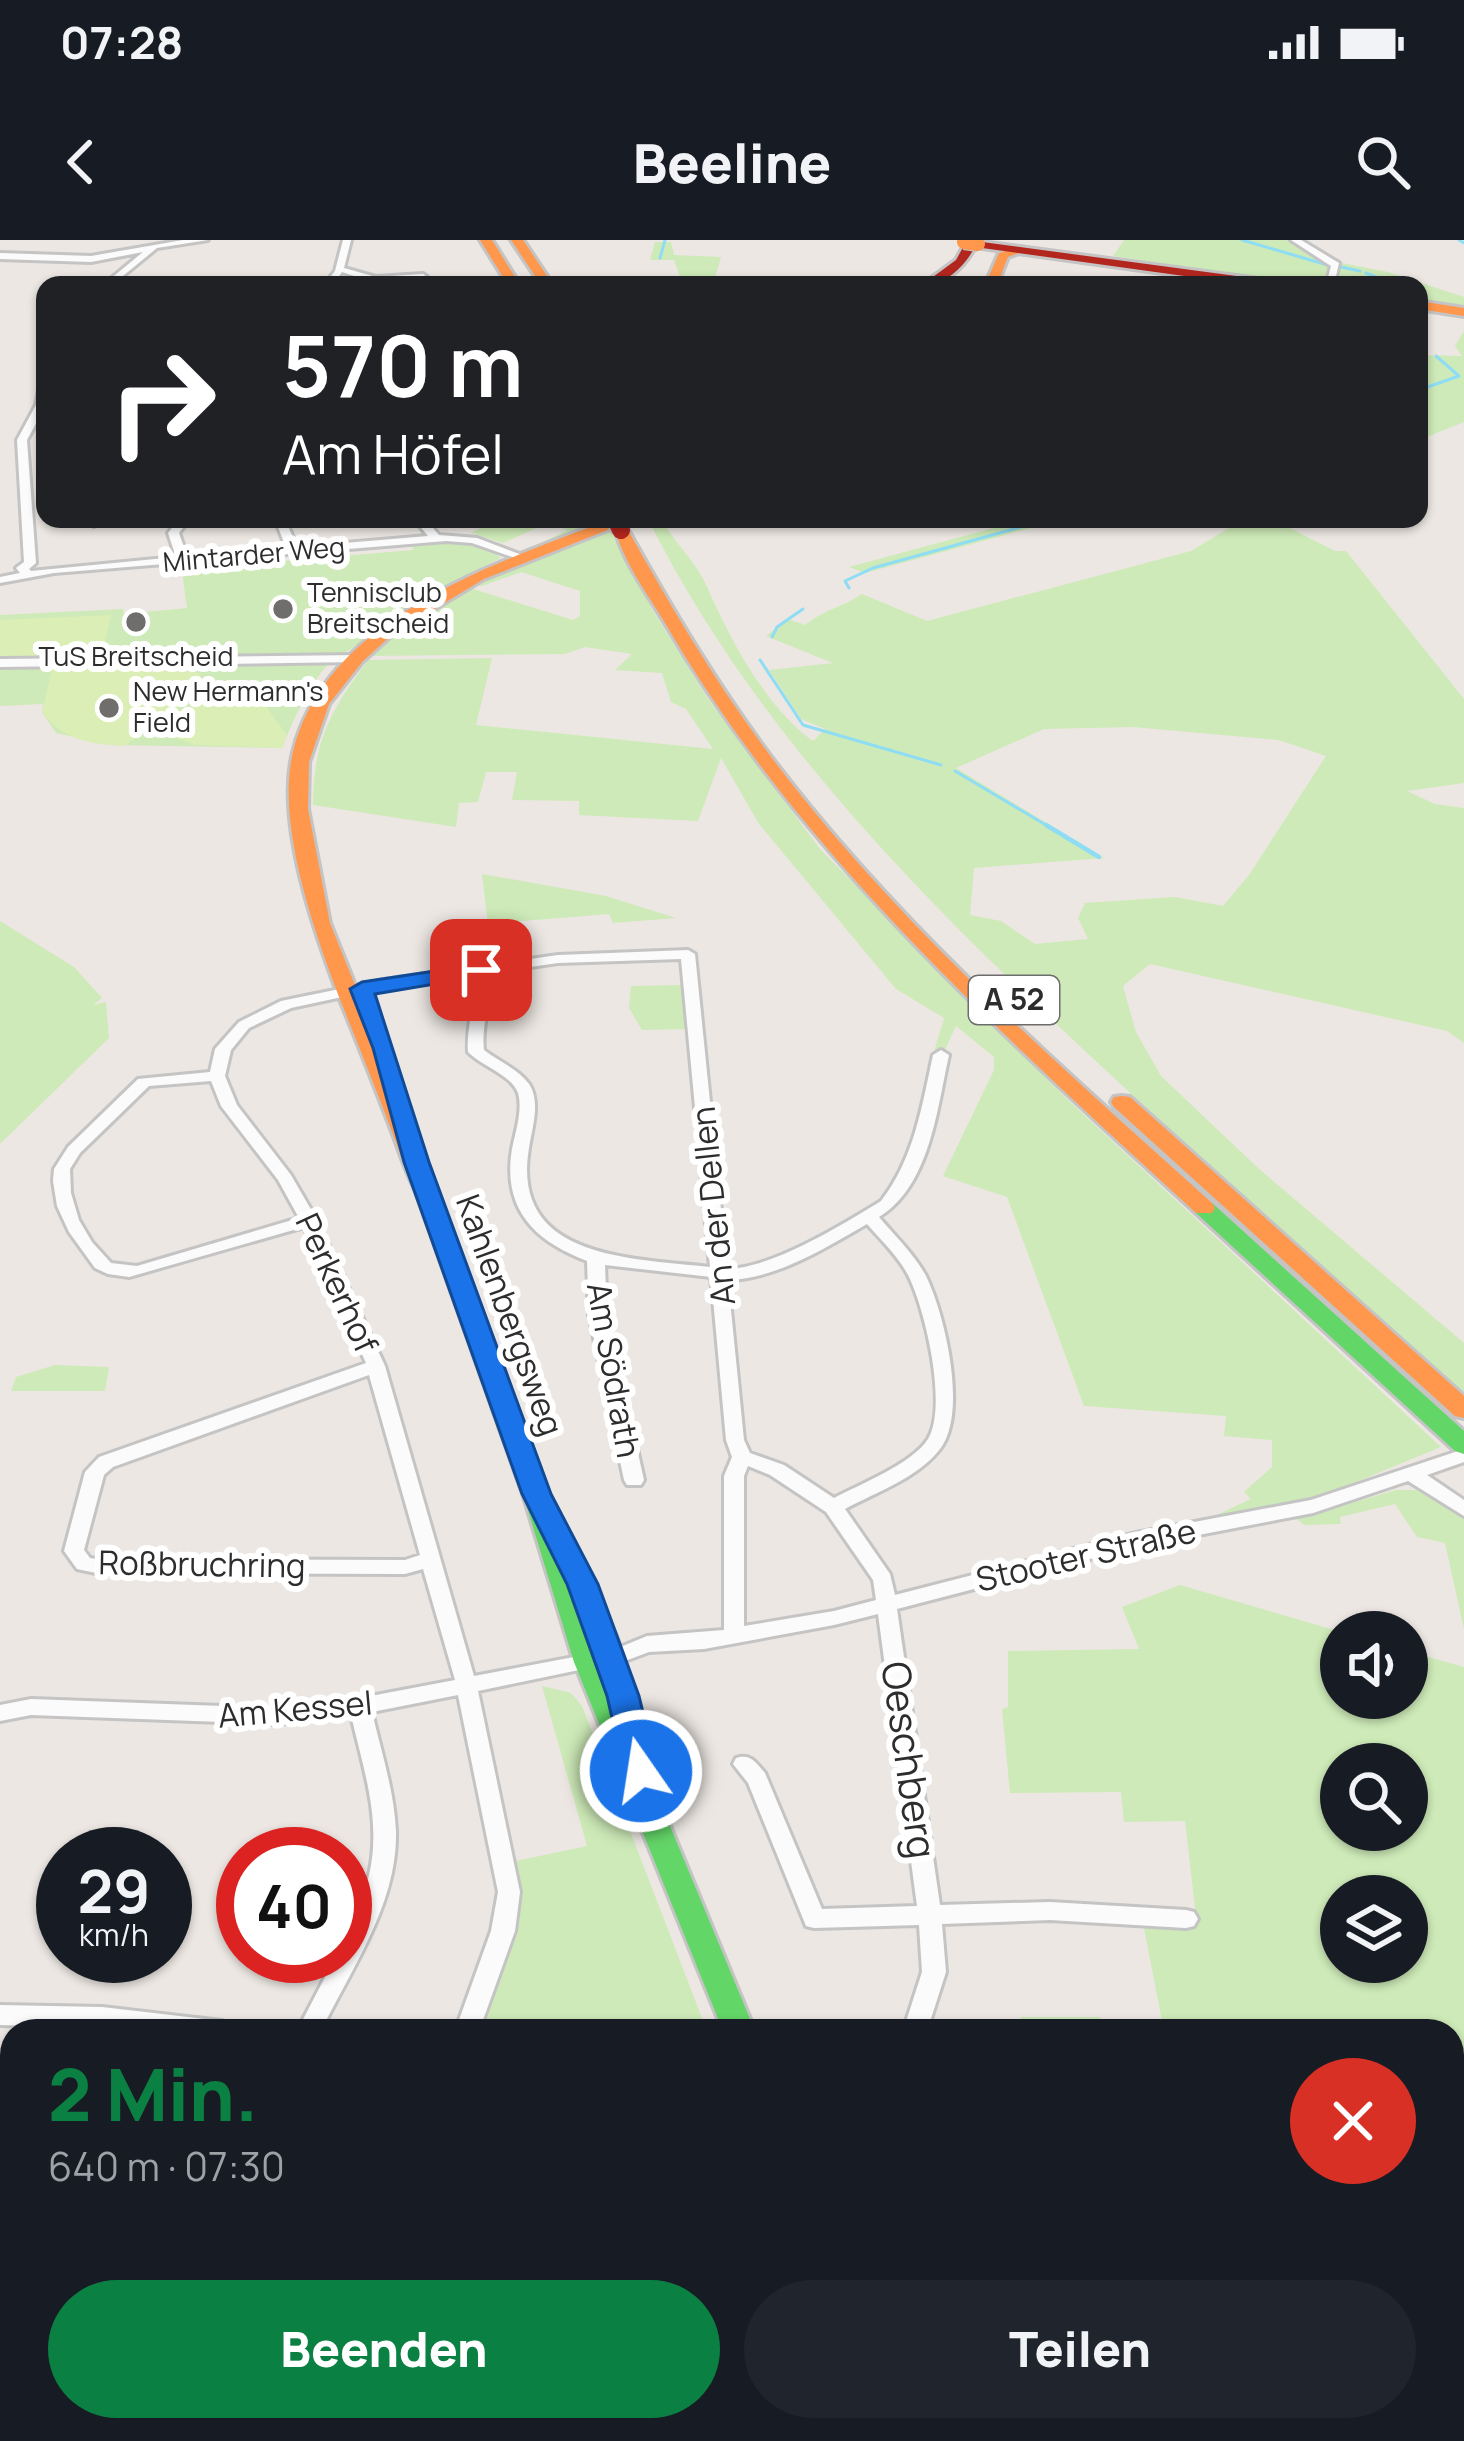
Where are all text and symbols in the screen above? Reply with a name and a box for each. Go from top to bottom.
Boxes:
text: 07:28 [60,11,183,73]
text: Beeline [633,125,831,199]
icon: back [48,129,114,195]
icon: search [1350,129,1416,195]
text: 570 m [282,307,524,422]
icon: right [84,324,240,480]
text: Am Höfel [282,416,504,490]
street label: Mintarder Weg [161,527,346,580]
place label: Tennisclub Breitscheid [307,573,449,641]
marker: Tennisclub Breitscheid [270,596,296,622]
marker: TuS Breitscheid [123,609,149,635]
place label: TuS Breitscheid [39,637,234,674]
place label: New Hermann's Field [133,672,324,740]
marker: New Hermann's Field [96,695,122,721]
pin [430,919,532,1021]
icon: arrive [448,937,514,1003]
road number: A 52 [969,976,1059,1024]
street label: An der Dellen [680,1104,745,1308]
street label: Kahlenbergsweg [446,1188,575,1442]
street label: Perkerhof [286,1206,389,1360]
street label: Am Södrath [577,1279,652,1461]
street label: Stooter Straße [971,1507,1200,1602]
street label: Roßbruchring [98,1539,306,1588]
map controls [1320,1611,1428,1983]
button: sound [1320,1611,1428,1719]
street label: Oeschberg [869,1658,951,1862]
street label: Am Kessel [216,1679,374,1738]
position arrow [578,1708,704,1834]
button: search [1320,1743,1428,1851]
speed limit sign: 40 [216,1827,372,1983]
text: 29 [77,1849,151,1931]
button: layers [1320,1875,1428,1983]
text: km/h [79,1914,149,1955]
text: 2 Min. [48,2044,258,2143]
button: close [1290,2058,1416,2184]
text: 640 m · 07:30 [48,2139,285,2193]
button: Beenden [48,2280,720,2418]
button: Teilen [744,2280,1416,2418]

